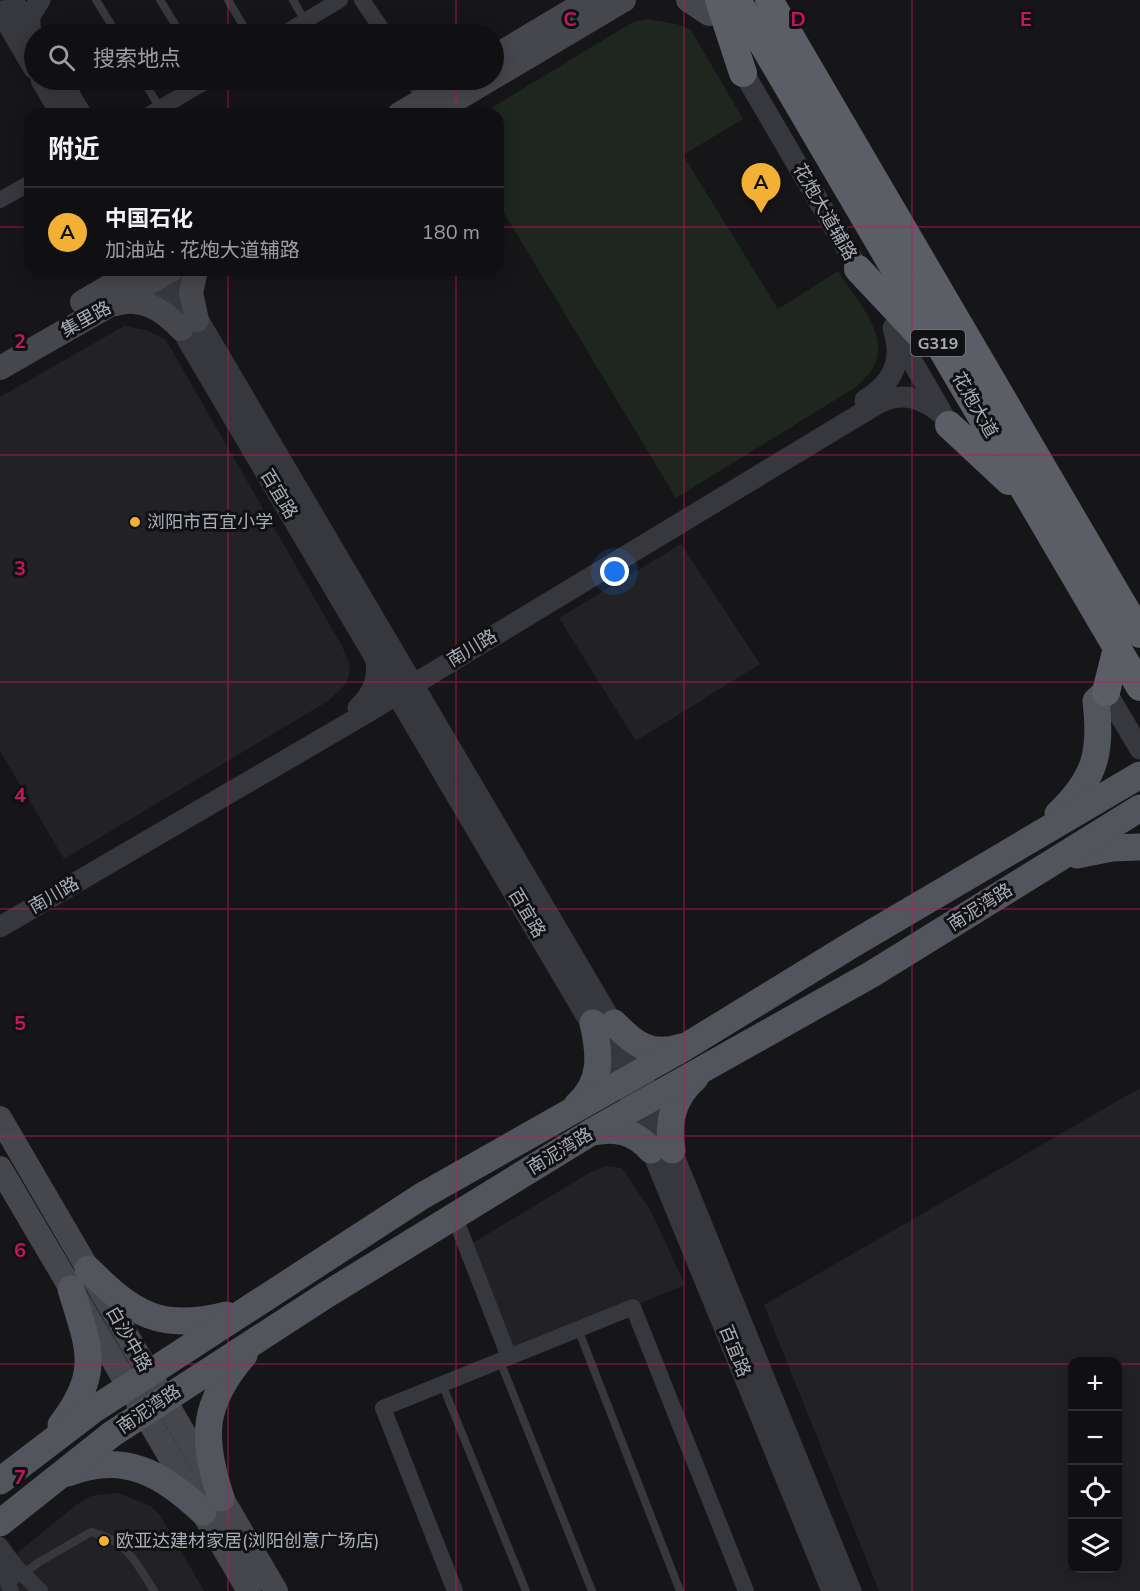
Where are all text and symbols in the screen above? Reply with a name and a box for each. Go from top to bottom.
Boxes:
text: C [563,6,577,33]
text: D [790,6,806,33]
text: E [1020,6,1032,33]
search box [24,24,504,90]
icon: search [45,41,78,74]
text: 搜索地点 [93,44,181,74]
text: 附近 [48,132,100,167]
street label: 花炮大道辅路 [788,159,862,265]
pin: A [742,164,780,213]
text: 中国石化 [105,204,193,234]
text: A [60,219,75,246]
text: 180 m [422,219,480,246]
text: 加油站 · 花炮大道辅路 [105,237,300,264]
street label: 集里路 [57,295,115,343]
text: 2 [14,328,26,355]
road number: G319 [911,330,965,356]
street label: 花炮大道 [947,368,1003,442]
street label: 百宜路 [255,465,303,523]
place label: 浏阳市百宜小学 [147,510,273,534]
marker: 浏阳市百宜小学 [128,515,142,529]
text: 3 [14,555,26,582]
your location [600,557,629,586]
street label: 南川路 [443,624,501,672]
text: 4 [14,782,26,809]
street label: 南川路 [25,871,83,919]
street label: 南泥湾路 [943,878,1017,936]
street label: 百宜路 [503,884,551,942]
text: 5 [14,1010,26,1037]
street label: 南泥湾路 [523,1122,597,1180]
text: 6 [14,1237,26,1264]
street label: 白沙中路 [101,1302,157,1376]
street label: 百宜路 [714,1321,756,1381]
map controls [1068,1357,1122,1573]
button: + [1068,1357,1122,1411]
street label: 南泥湾路 [112,1379,186,1439]
button: − [1068,1411,1122,1465]
text: 7 [14,1464,26,1491]
button: locate [1068,1465,1122,1519]
button: layers [1068,1519,1122,1573]
place label: 欧亚达建材家居(浏阳创意广场店) [116,1529,379,1553]
marker: 欧亚达建材家居(浏阳创意广场店) [97,1534,111,1548]

